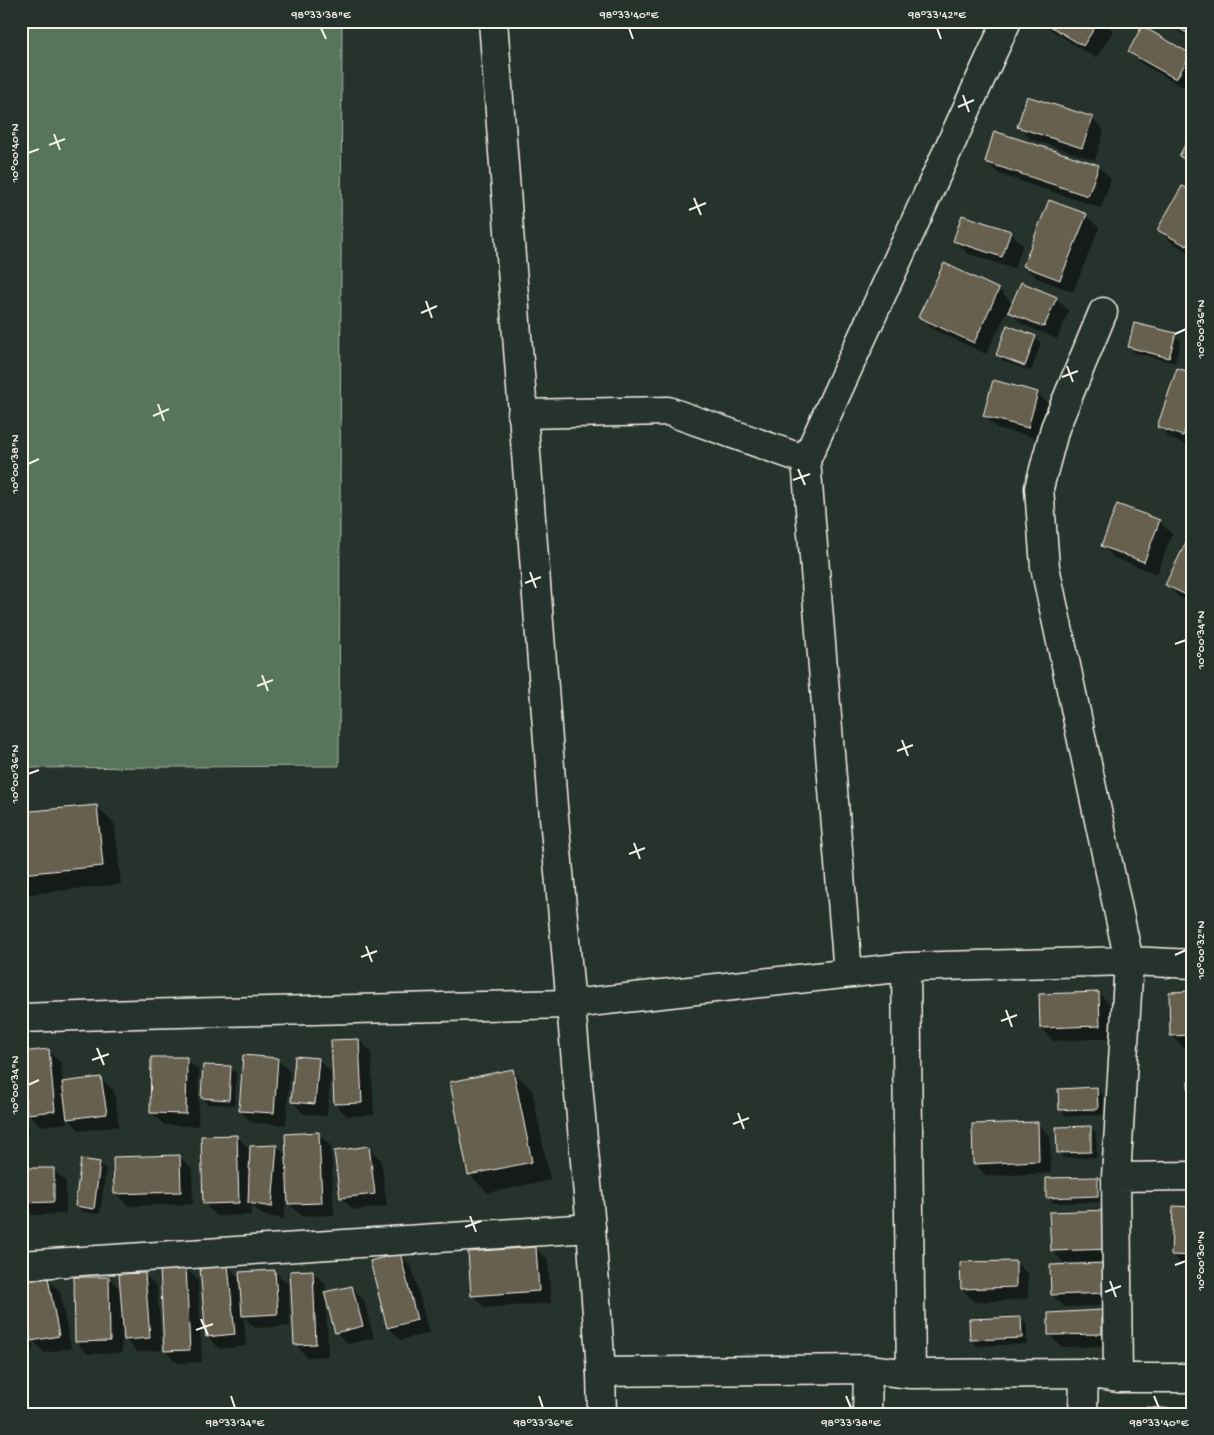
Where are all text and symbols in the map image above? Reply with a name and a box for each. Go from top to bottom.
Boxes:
text: 98°33'38"E [291,9,351,23]
text: 98°33'40"E [599,9,659,23]
text: 98°33'42"E [907,9,966,23]
text: 10°00'40"N [9,123,23,184]
text: 10°00'36"N [1195,299,1209,359]
text: 10°00'38"N [9,434,23,495]
text: 10°00'34"N [1195,611,1209,670]
text: 10°00'36"N [9,744,23,804]
text: 10°00'32"N [1195,921,1209,980]
text: 10°00'34"N [9,1056,23,1115]
text: 10°00'30"N [1195,1231,1209,1292]
text: 98°33'34"E [205,1417,264,1431]
text: 98°33'36"E [513,1417,573,1431]
text: 98°33'38"E [821,1417,881,1431]
text: 98°33'40"E [1129,1417,1189,1431]

